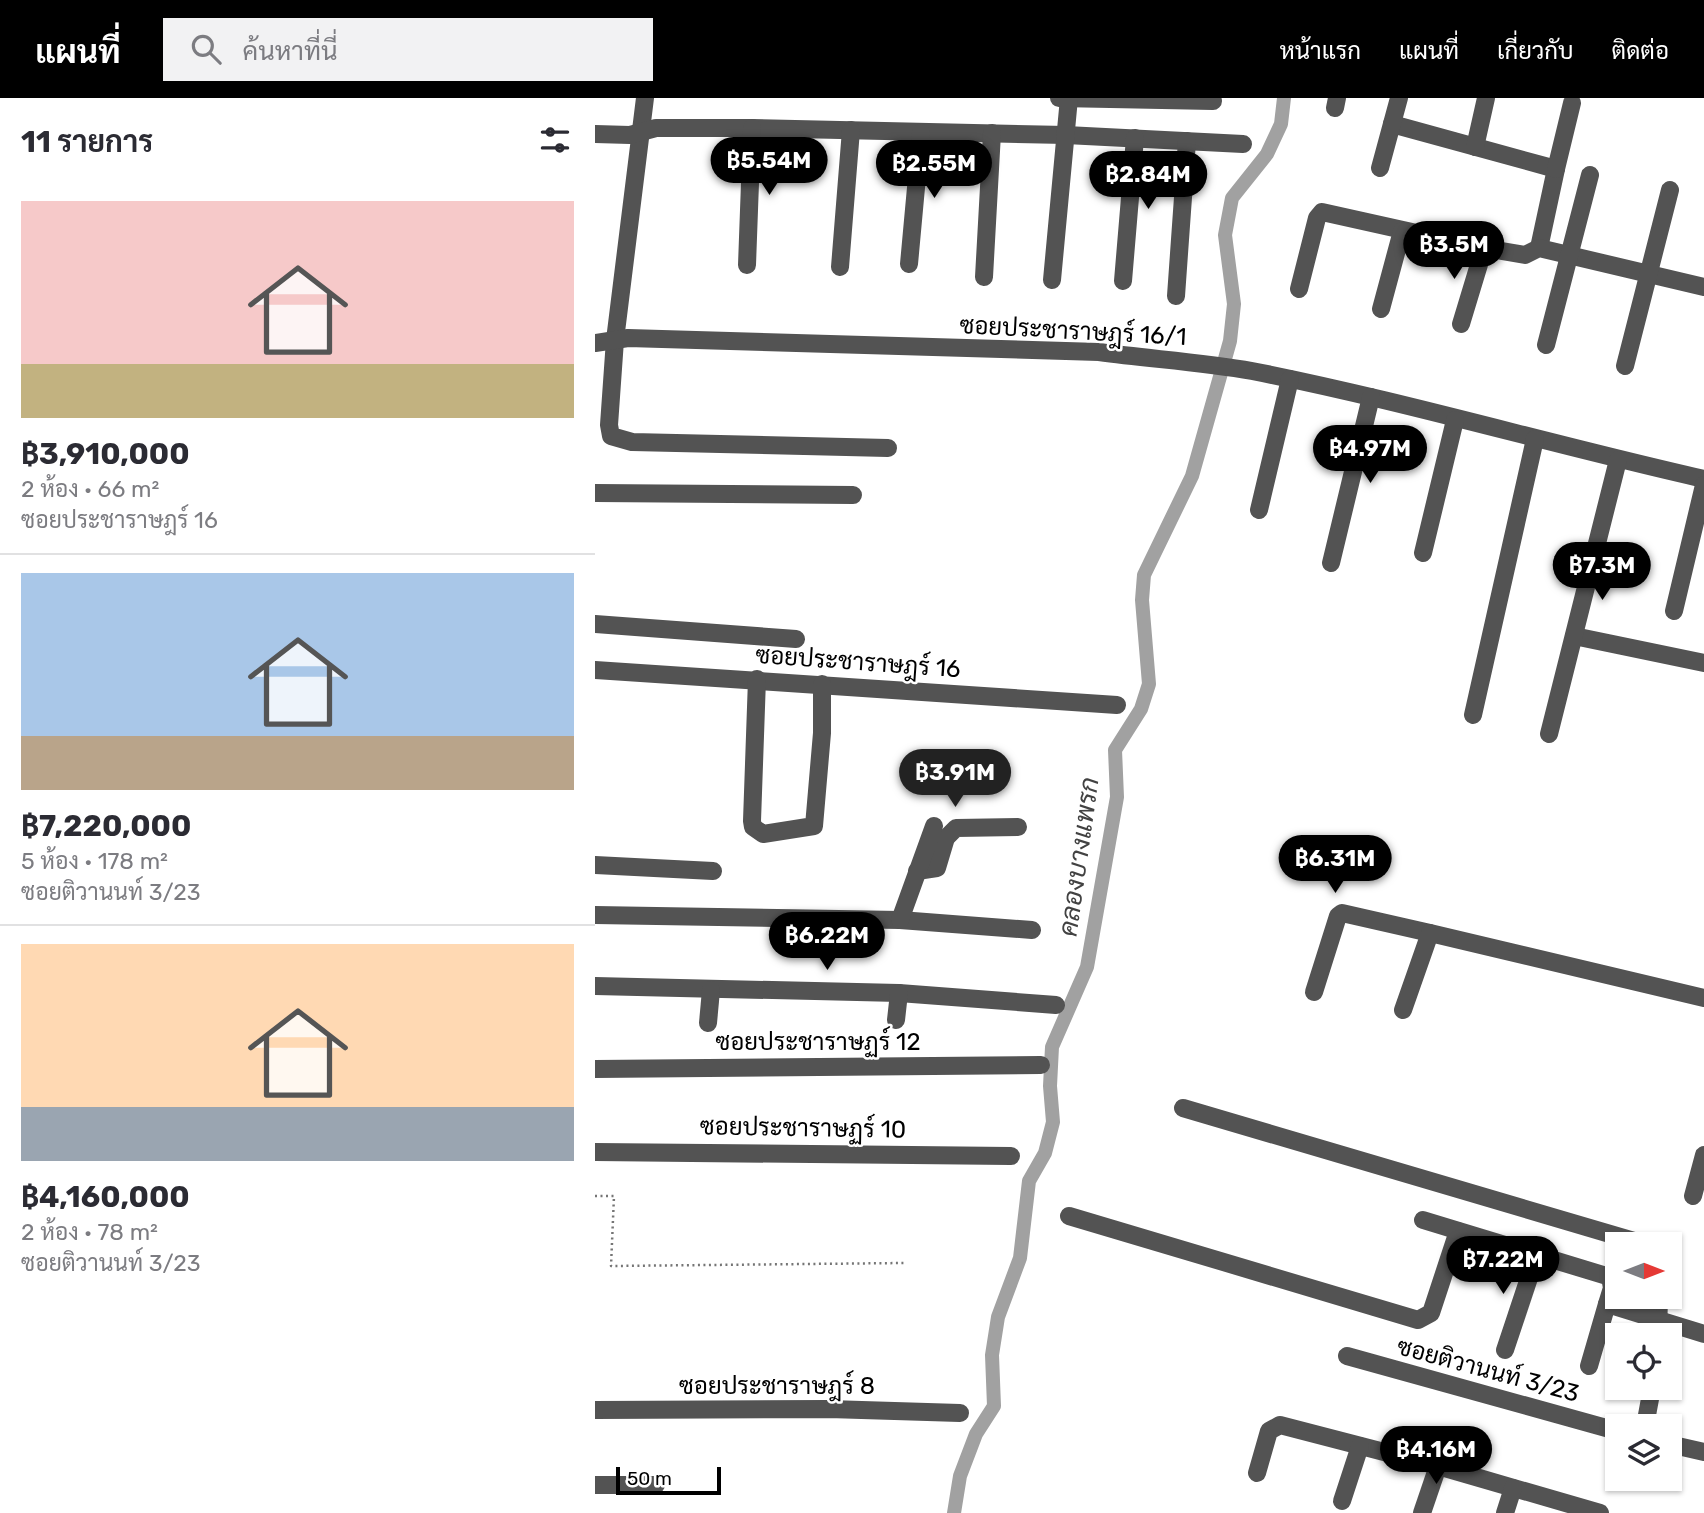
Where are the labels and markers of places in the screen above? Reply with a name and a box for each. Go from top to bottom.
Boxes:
pin: ฿5.54M [712,138,826,197]
pin: ฿2.55M [877,140,991,200]
pin: ฿2.84M [1091,152,1205,211]
pin: ฿3.5M [1405,222,1503,281]
pin: ฿4.97M [1313,426,1427,485]
pin: ฿7.3M [1553,542,1651,602]
pin: ฿3.91M [898,750,1012,809]
pin: ฿6.31M [1278,836,1392,895]
pin: ฿6.22M [770,912,884,972]
pin: ฿7.22M [1446,1236,1560,1296]
pin: ฿4.16M [1379,1426,1493,1486]

